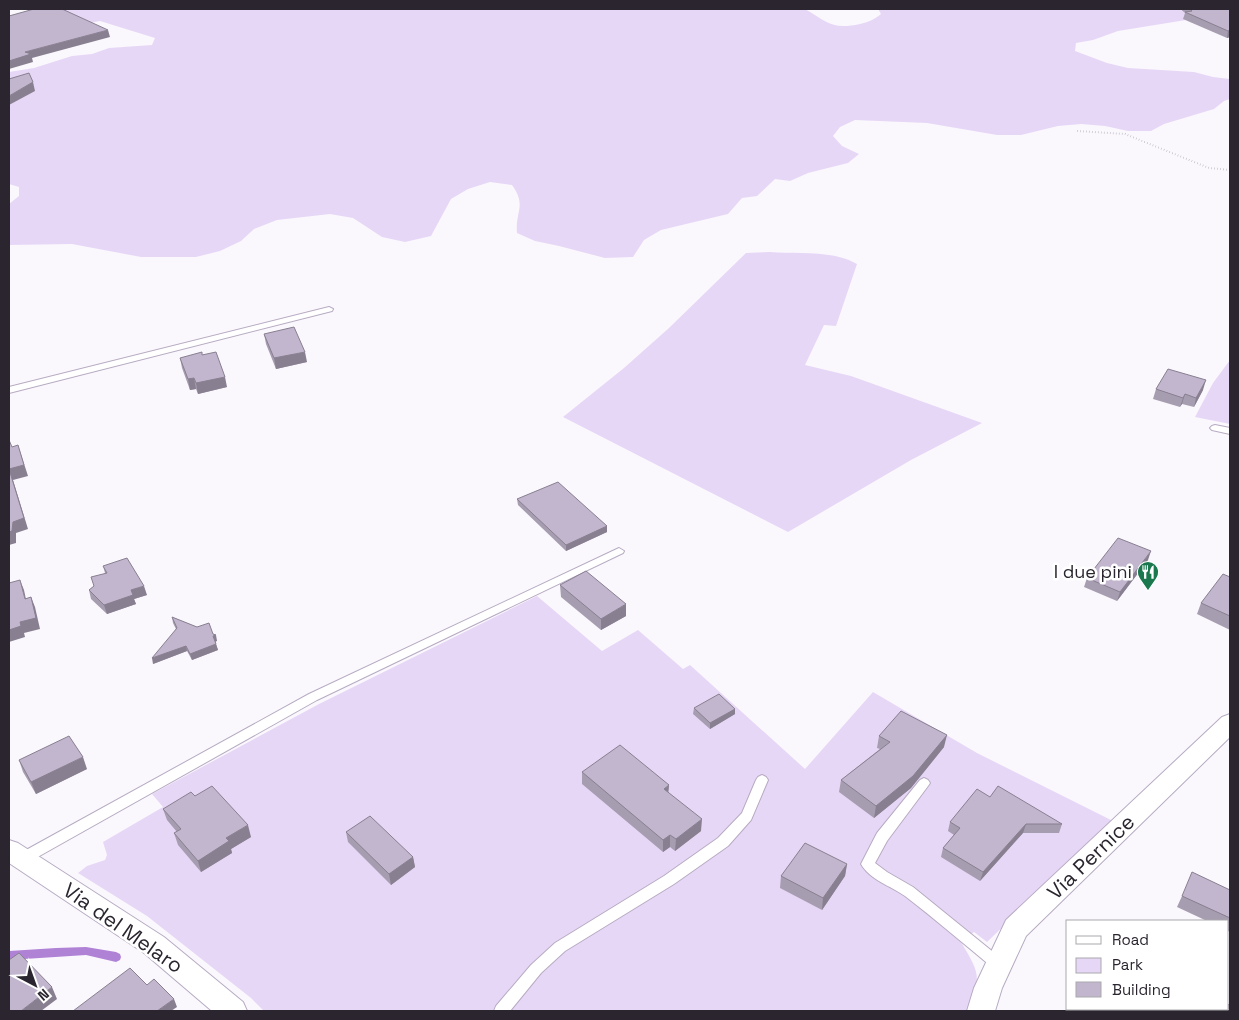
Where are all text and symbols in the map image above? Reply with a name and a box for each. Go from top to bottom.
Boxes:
place label: I due pini [1054,560,1132,583]
restaurant icon: I due pini [1136,560,1160,591]
street label: Via Pernice [1041,808,1140,905]
street label: Via del Melaro [58,876,189,979]
legend [1066,920,1229,1010]
text: Road [1112,930,1149,949]
text: Park [1112,955,1143,974]
north arrow [10,960,60,1010]
text: Building [1112,980,1171,999]
text: N [34,985,53,1005]

